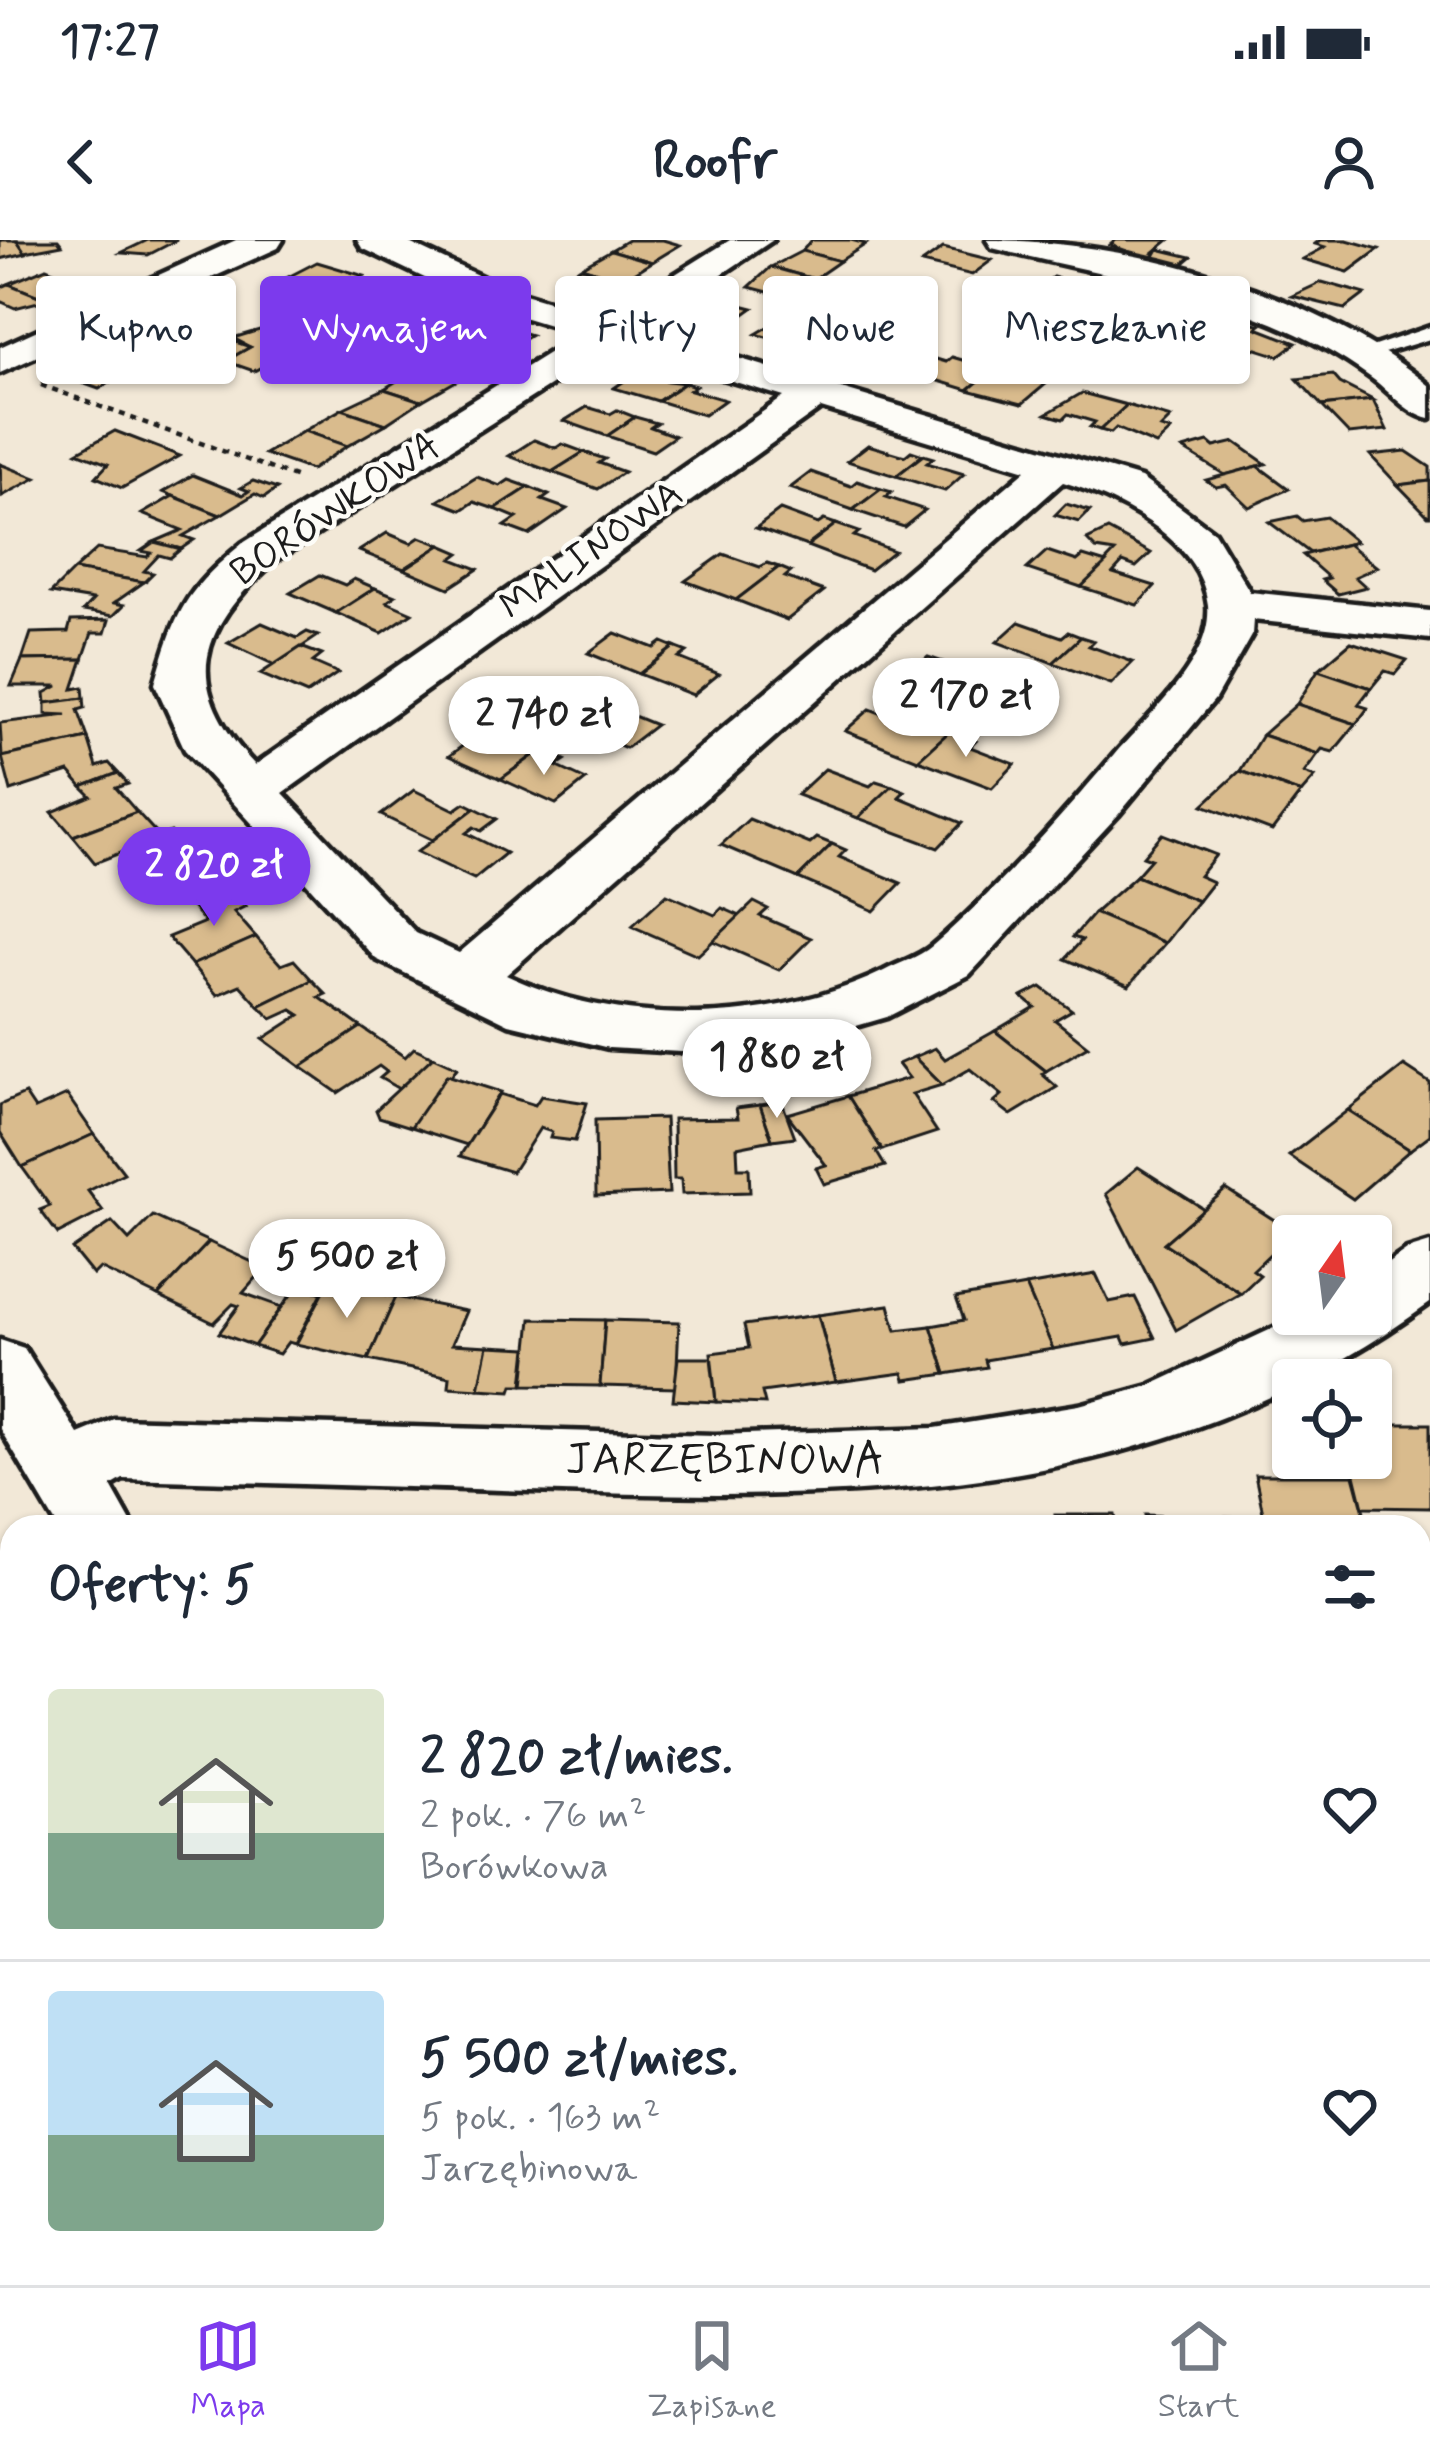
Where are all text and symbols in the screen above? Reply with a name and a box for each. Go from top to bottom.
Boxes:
text: 17:27 [60,13,159,72]
text: Roofr [653,127,777,198]
icon: back [48,129,114,195]
icon: person [1316,129,1382,195]
chip: Kupno [36,276,236,384]
chip: Wynajem [260,276,531,384]
chip: Filtry [555,276,739,384]
chip: Nowe [763,276,938,384]
chip: Mieszkanie [962,276,1250,384]
street label: BORÓWKOWA [221,421,451,599]
street label: MALINOWA [490,469,694,633]
pin: 2 170 zł [842,658,1090,760]
text: 2 170 zł [899,671,1033,722]
pin: 2 740 zł [420,676,668,778]
text: 2 740 zł [475,689,613,740]
pin: 2 820 zł [90,827,338,929]
text: 2 820 zł [144,840,284,891]
pin: 1 880 zł [653,1019,901,1121]
text: 1 880 zł [709,1032,845,1083]
north arrow [1272,1215,1392,1335]
map controls [1272,1215,1392,1479]
pin: 5 500 zł [223,1219,471,1321]
text: 5 500 zł [275,1232,419,1283]
button: locate [1272,1359,1392,1479]
street label: JARZĘBINOWA [566,1431,884,1490]
text: Oferty: 5 [48,1554,255,1620]
icon: filters [1317,1554,1383,1620]
text: 2 820 zł/mies. [420,1725,733,1791]
icon: home [144,1737,288,1881]
icon: heart [1317,1776,1383,1842]
text: 2 pok. · 76 m² [420,1791,646,1842]
text: Borówkowa [420,1842,609,1893]
text: 5 500 zł/mies. [420,2027,738,2093]
icon: home [144,2039,288,2183]
icon: heart [1317,2078,1383,2144]
text: 5 pok. · 163 m² [420,2093,660,2144]
text: Jarzębinowa [420,2144,637,2195]
tab: Mapa [191,2313,266,2429]
tab: Zapisane [647,2313,776,2429]
tab: Start [1158,2313,1239,2429]

